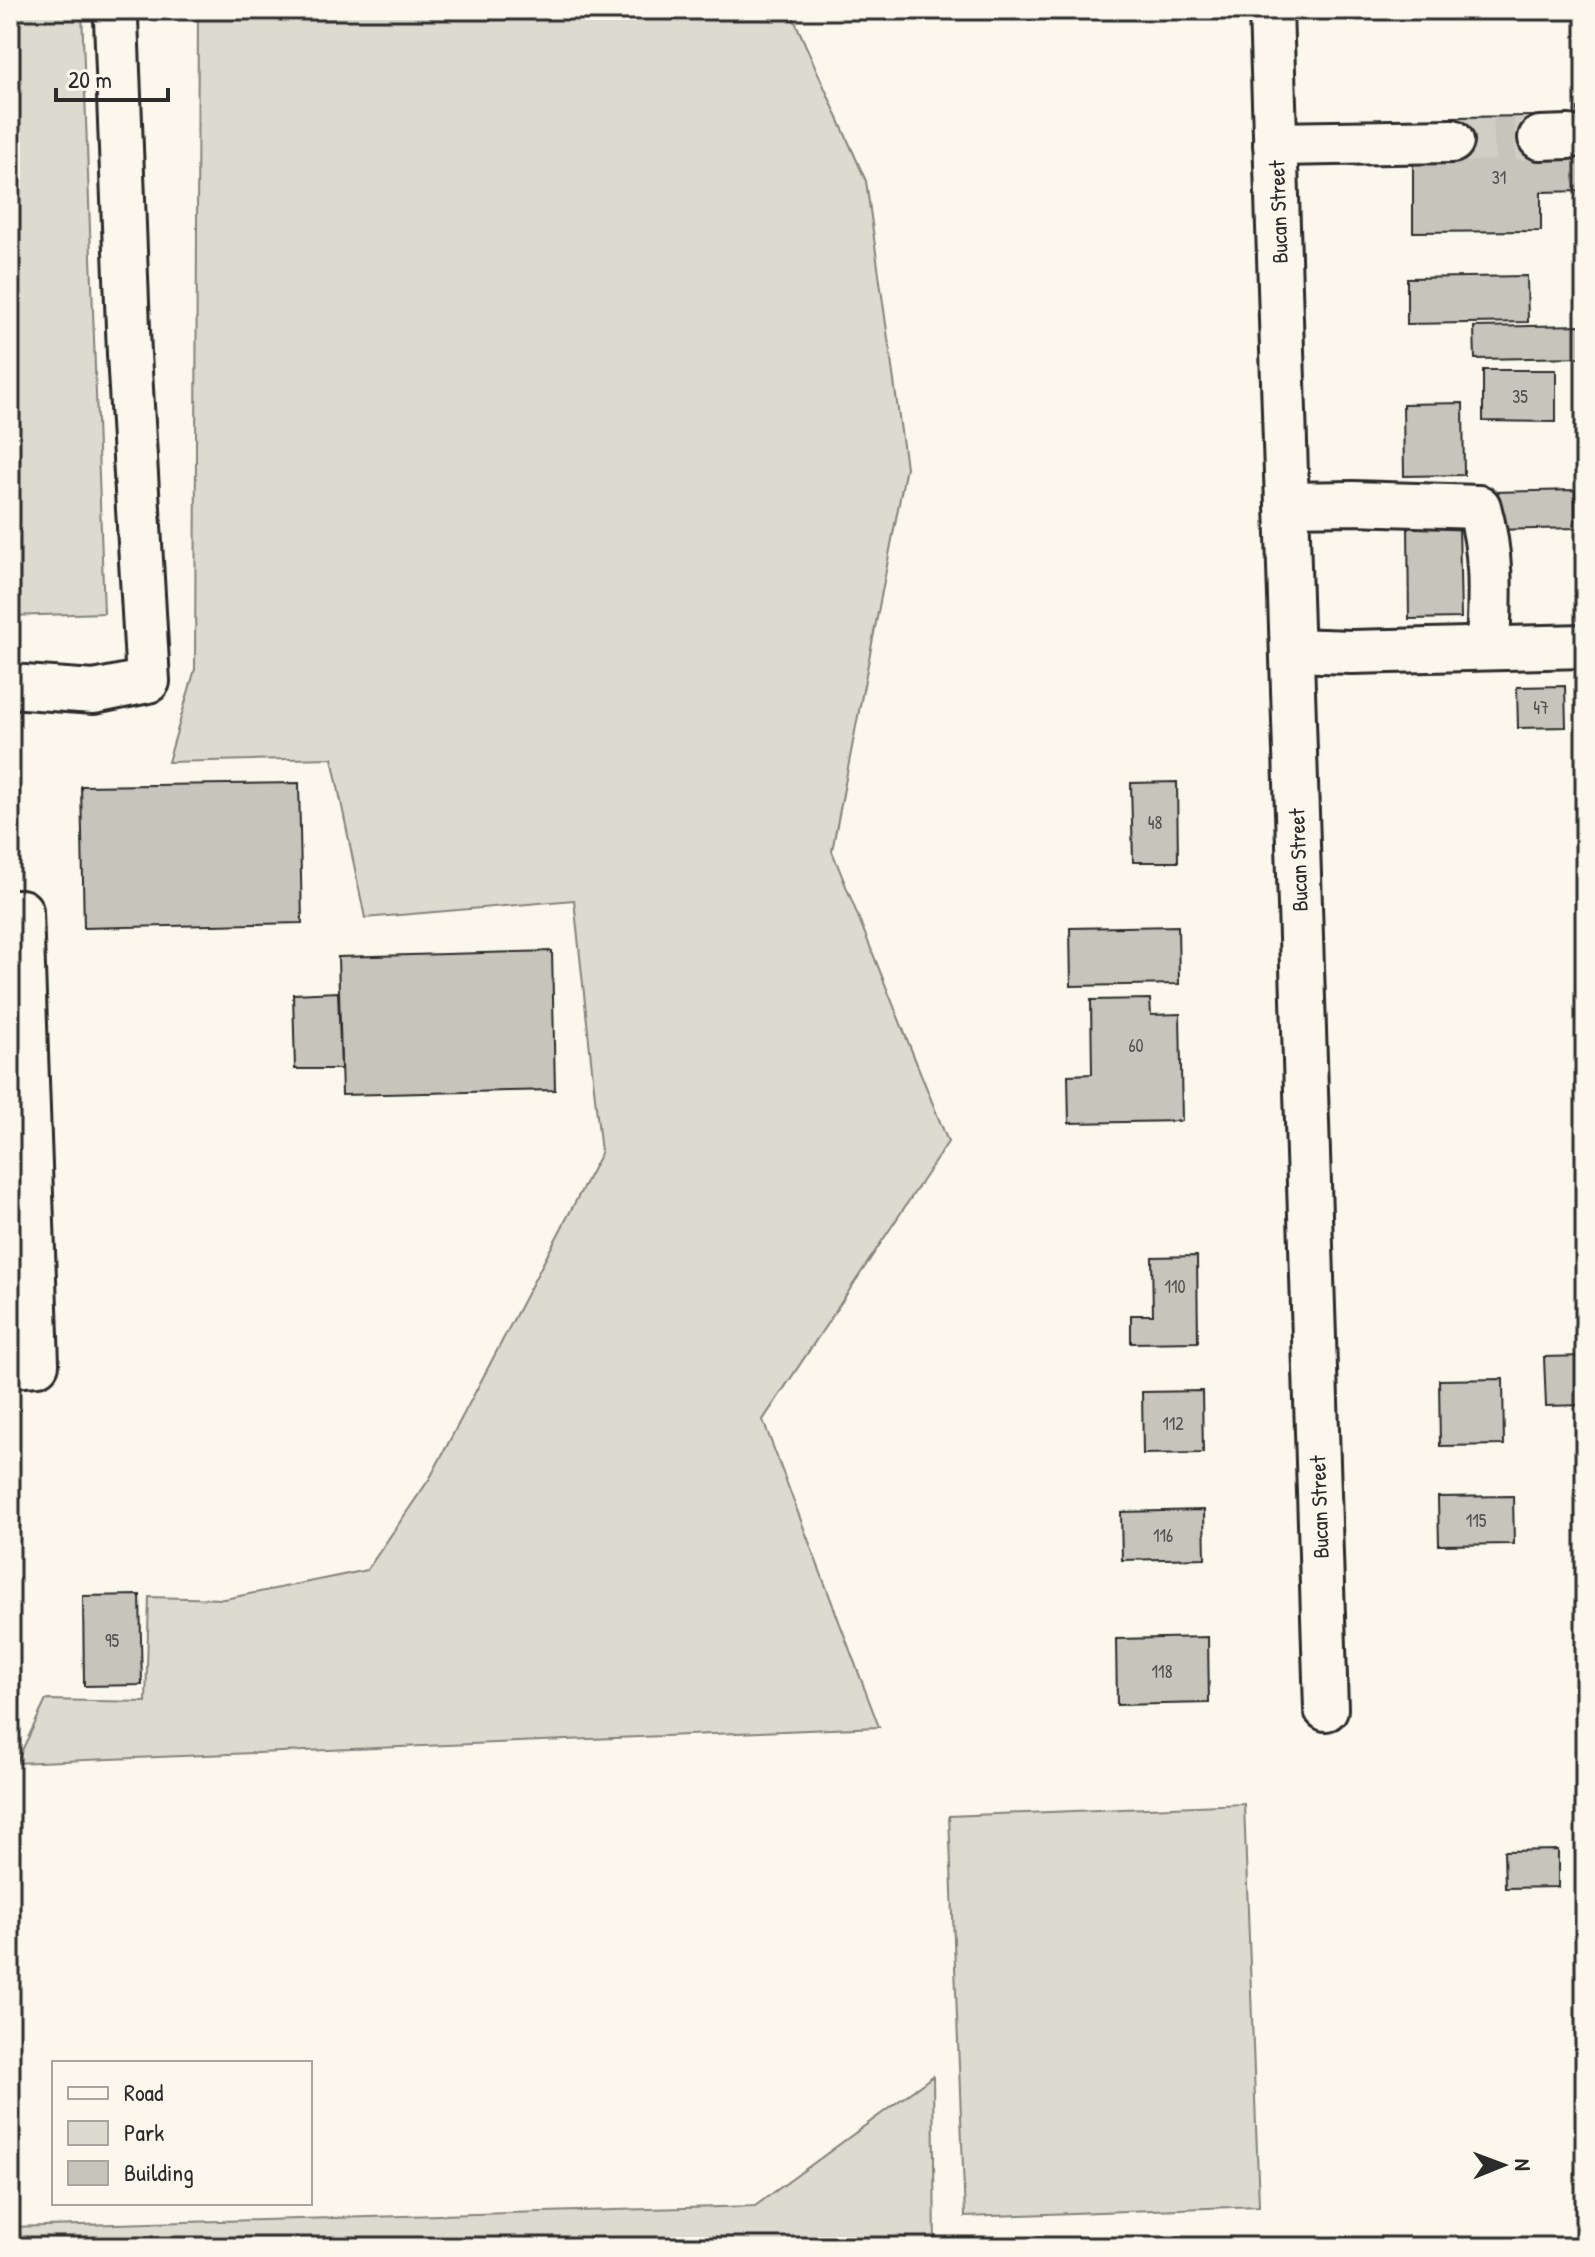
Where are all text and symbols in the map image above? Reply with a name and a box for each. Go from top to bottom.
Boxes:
scale bar [56,52,168,102]
text: 20 m [68,63,112,95]
street label: Bucan Street [1261,159,1295,264]
house number: 31 [1492,165,1506,190]
house number: 35 [1512,384,1528,409]
house number: 47 [1533,695,1549,720]
street label: Bucan Street [1281,807,1315,912]
house number: 48 [1148,810,1162,835]
house number: 60 [1128,1033,1144,1058]
house number: 110 [1164,1274,1186,1299]
house number: 112 [1162,1411,1184,1436]
street label: Bucan Street [1302,1454,1336,1559]
house number: 115 [1466,1508,1487,1533]
house number: 116 [1153,1523,1173,1548]
house number: 95 [105,1628,119,1653]
house number: 118 [1152,1659,1173,1684]
legend [52,2061,312,2205]
text: Road [124,2076,163,2108]
text: Park [124,2116,164,2148]
north arrow [1463,2125,1543,2205]
text: Building [124,2156,194,2188]
text: N [1508,2159,1538,2171]

